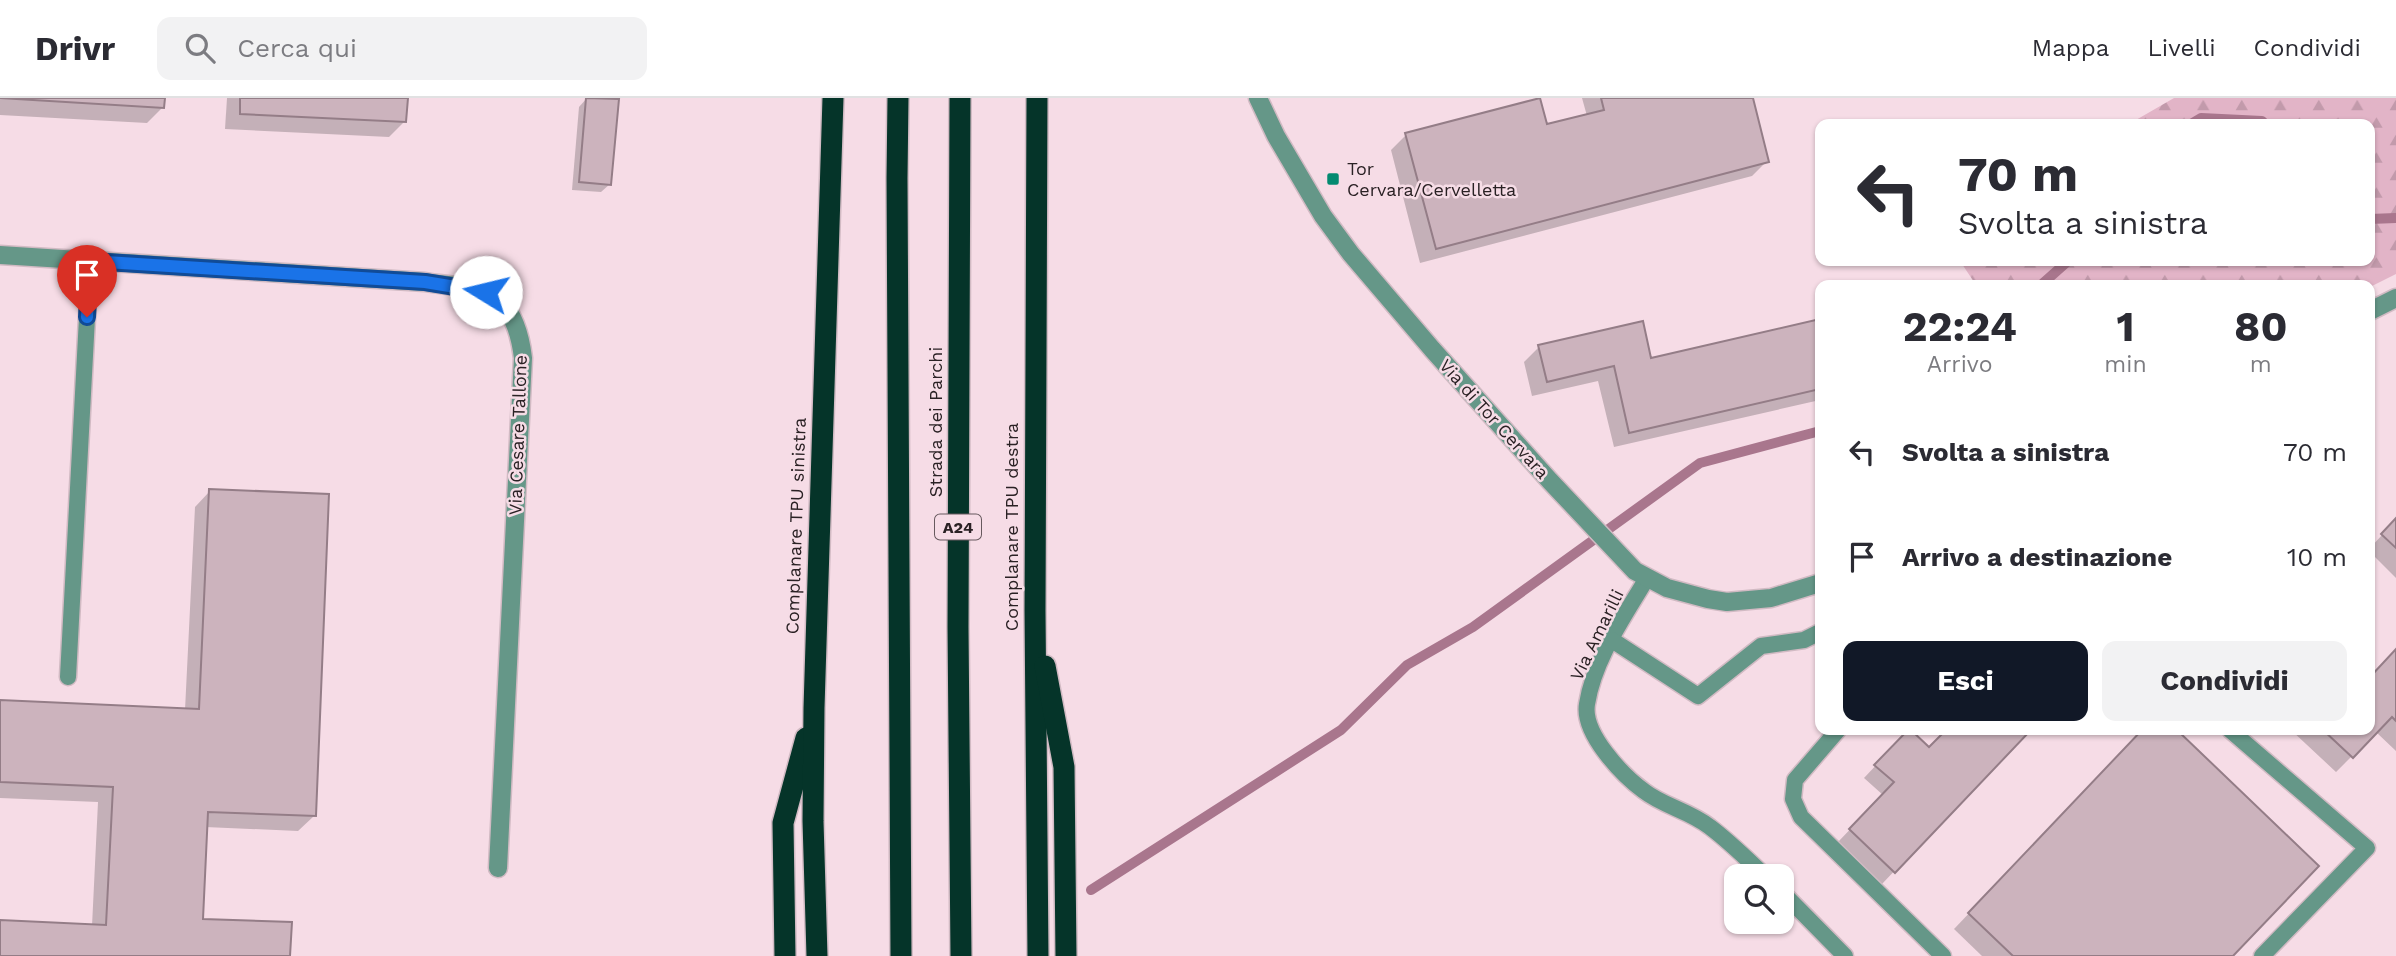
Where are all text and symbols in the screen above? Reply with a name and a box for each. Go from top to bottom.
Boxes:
search box [157,17,647,80]
text: Drivr [35,29,115,68]
icon: search [181,29,219,67]
text: Cerca qui [237,33,357,63]
text: Mappa [2032,34,2109,62]
text: Livelli [2147,34,2216,62]
text: Condividi [2254,34,2361,62]
text: 70 m [1958,145,2078,203]
icon: left [1843,147,1934,238]
place label: Tor Cervara/Cervelletta [1347,158,1516,200]
marker: Tor Cervara/Cervelletta [1325,171,1341,187]
text: Svolta a sinistra [1958,204,2208,242]
pin [57,245,117,317]
position arrow [449,255,523,329]
icon: arrive [68,256,106,294]
text: 22:24 [1902,302,2017,351]
text: 1 [2116,302,2135,351]
text: 80 [2234,302,2288,351]
street label: Strada dei Parchi [925,347,946,497]
text: Arrivo [1927,351,1993,378]
text: min [2104,351,2147,378]
text: m [2250,351,2272,378]
street label: Via Cesare Tallone [504,354,531,516]
street label: Via di Tor Cervara [1435,355,1554,483]
street label: Complanare TPU sinistra [781,417,810,635]
street label: Complanare TPU destra [1001,423,1022,631]
icon: left [1843,433,1881,471]
text: Svolta a sinistra [1902,437,2109,467]
text: 70 m [2283,437,2347,467]
road number: A24 [935,514,981,540]
icon: arrive [1843,538,1881,576]
text: Arrivo a destinazione [1902,542,2172,572]
text: 10 m [2287,542,2347,572]
street label: Via Amarilli [1565,586,1628,684]
button: Esci [1843,641,2088,721]
button: Condividi [2102,641,2347,721]
map controls [1724,864,1794,934]
button: search [1724,864,1794,934]

